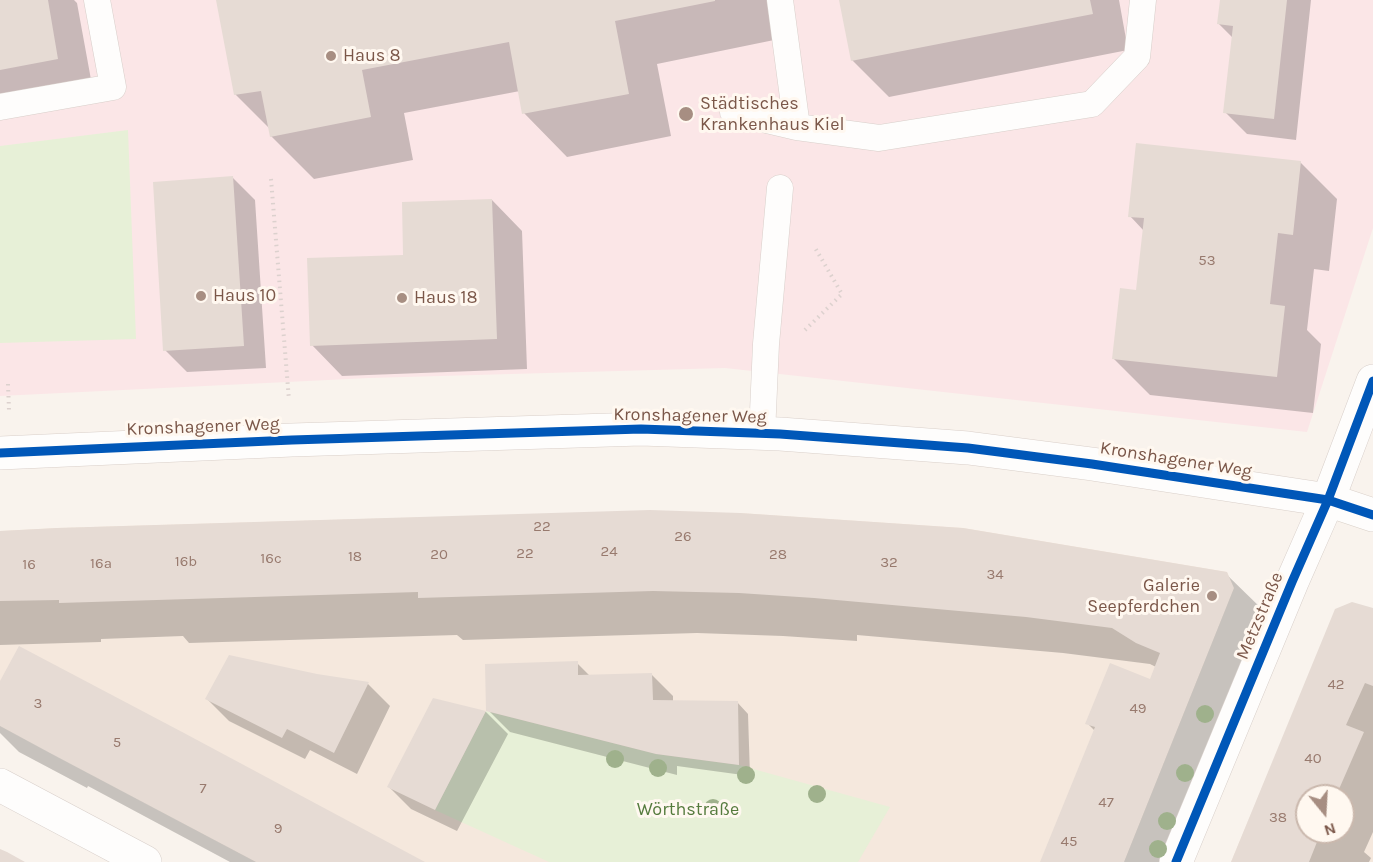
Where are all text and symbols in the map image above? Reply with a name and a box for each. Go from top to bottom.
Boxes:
place label: Haus 8 [343,45,401,67]
marker: Haus 8 [324,49,338,63]
place label: Städtisches Krankenhaus Kiel [700,93,844,136]
marker: Städtisches Krankenhaus Kiel [677,105,695,123]
house number: 53 [1198,252,1216,270]
place label: Haus 10 [213,285,276,307]
place label: Haus 18 [414,287,478,309]
marker: Haus 10 [194,289,208,303]
marker: Haus 18 [395,291,409,305]
street label: Kronshagener Weg [613,404,767,428]
street label: Kronshagener Weg [126,414,280,440]
street label: Kronshagener Weg [1098,437,1254,483]
house number: 22 [533,518,551,536]
house number: 26 [674,528,692,546]
house number: 24 [600,543,618,561]
house number: 22 [516,545,534,563]
house number: 20 [430,546,448,564]
house number: 28 [769,546,787,564]
house number: 18 [348,548,362,566]
house number: 16c [260,550,282,568]
house number: 16b [175,553,197,571]
house number: 32 [880,554,898,572]
house number: 16a [90,555,112,573]
house number: 16 [22,556,36,574]
house number: 34 [986,566,1004,584]
street label: Metzstraße [1232,569,1288,663]
place label: Galerie Seepferdchen [1087,575,1200,618]
marker: Galerie Seepferdchen [1205,589,1219,603]
house number: 42 [1327,676,1345,694]
house number: 3 [34,695,42,713]
house number: 49 [1129,700,1147,718]
house number: 5 [113,734,121,752]
house number: 40 [1304,750,1322,768]
house number: 7 [199,780,207,798]
north arrow [1295,784,1355,844]
house number: 47 [1098,794,1114,812]
park label: Wörthstraße [637,799,739,821]
house number: 38 [1269,809,1287,827]
text: N [1322,819,1339,840]
house number: 9 [274,820,282,838]
house number: 45 [1061,833,1077,851]

